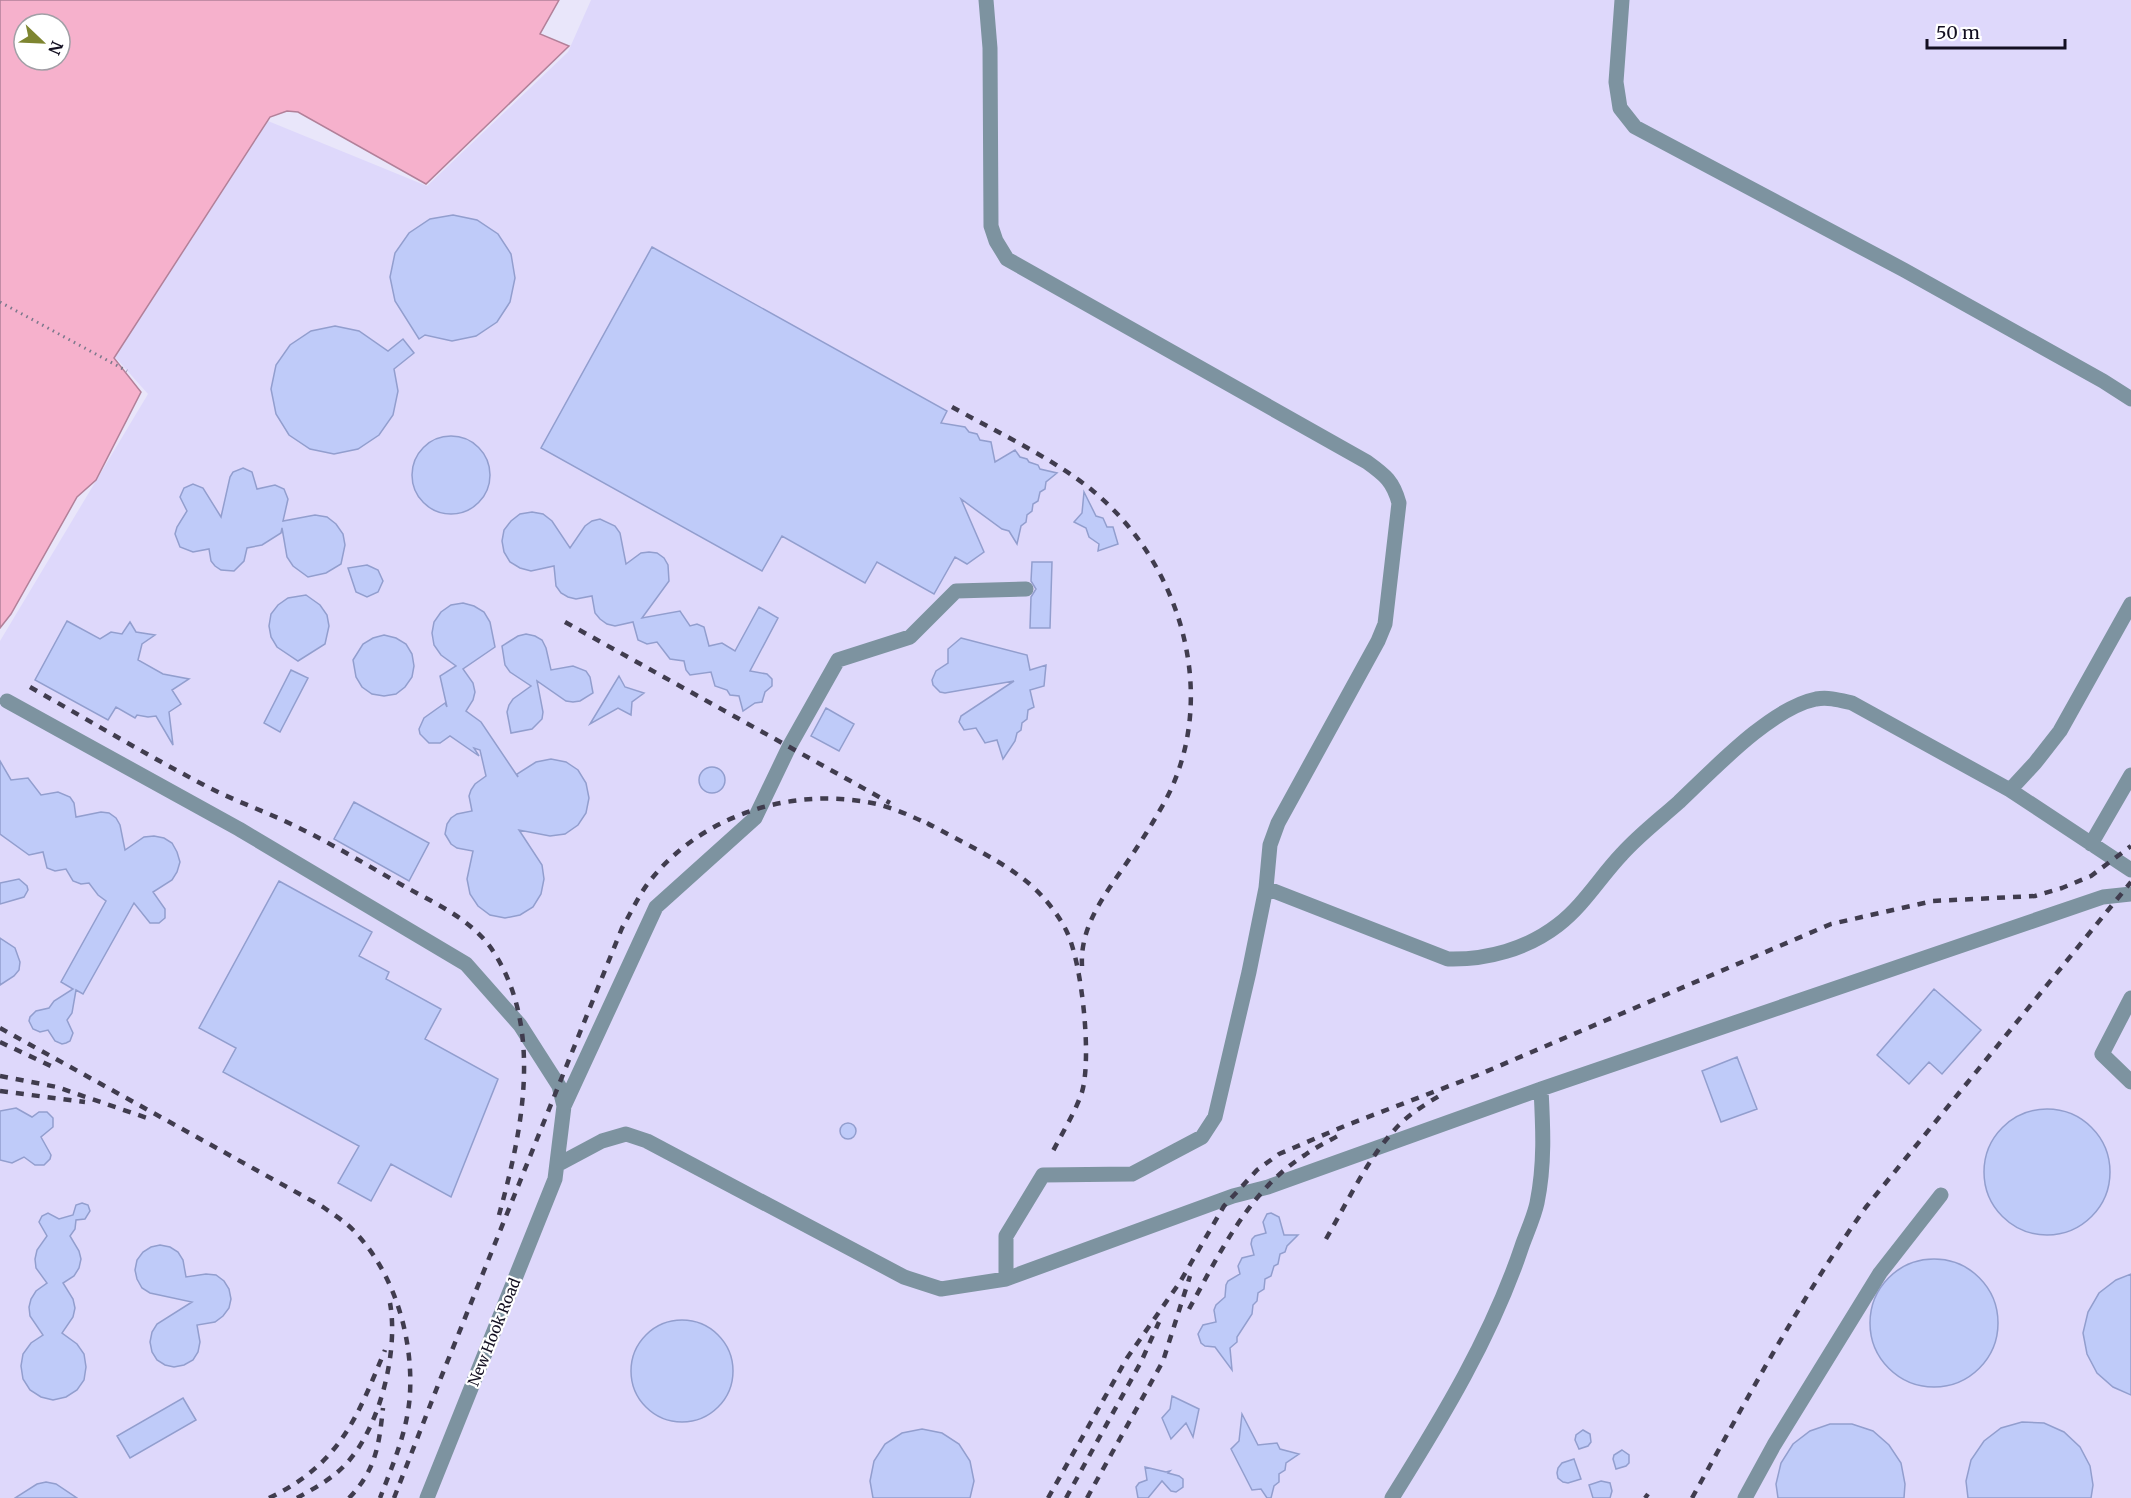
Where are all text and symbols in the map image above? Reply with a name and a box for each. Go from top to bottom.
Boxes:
north arrow [12,12,72,72]
scale bar [1927,12,2065,50]
text: 50 m [1936,21,1980,44]
text: N [44,38,67,58]
street label: New Hook Road [464,1275,524,1389]

